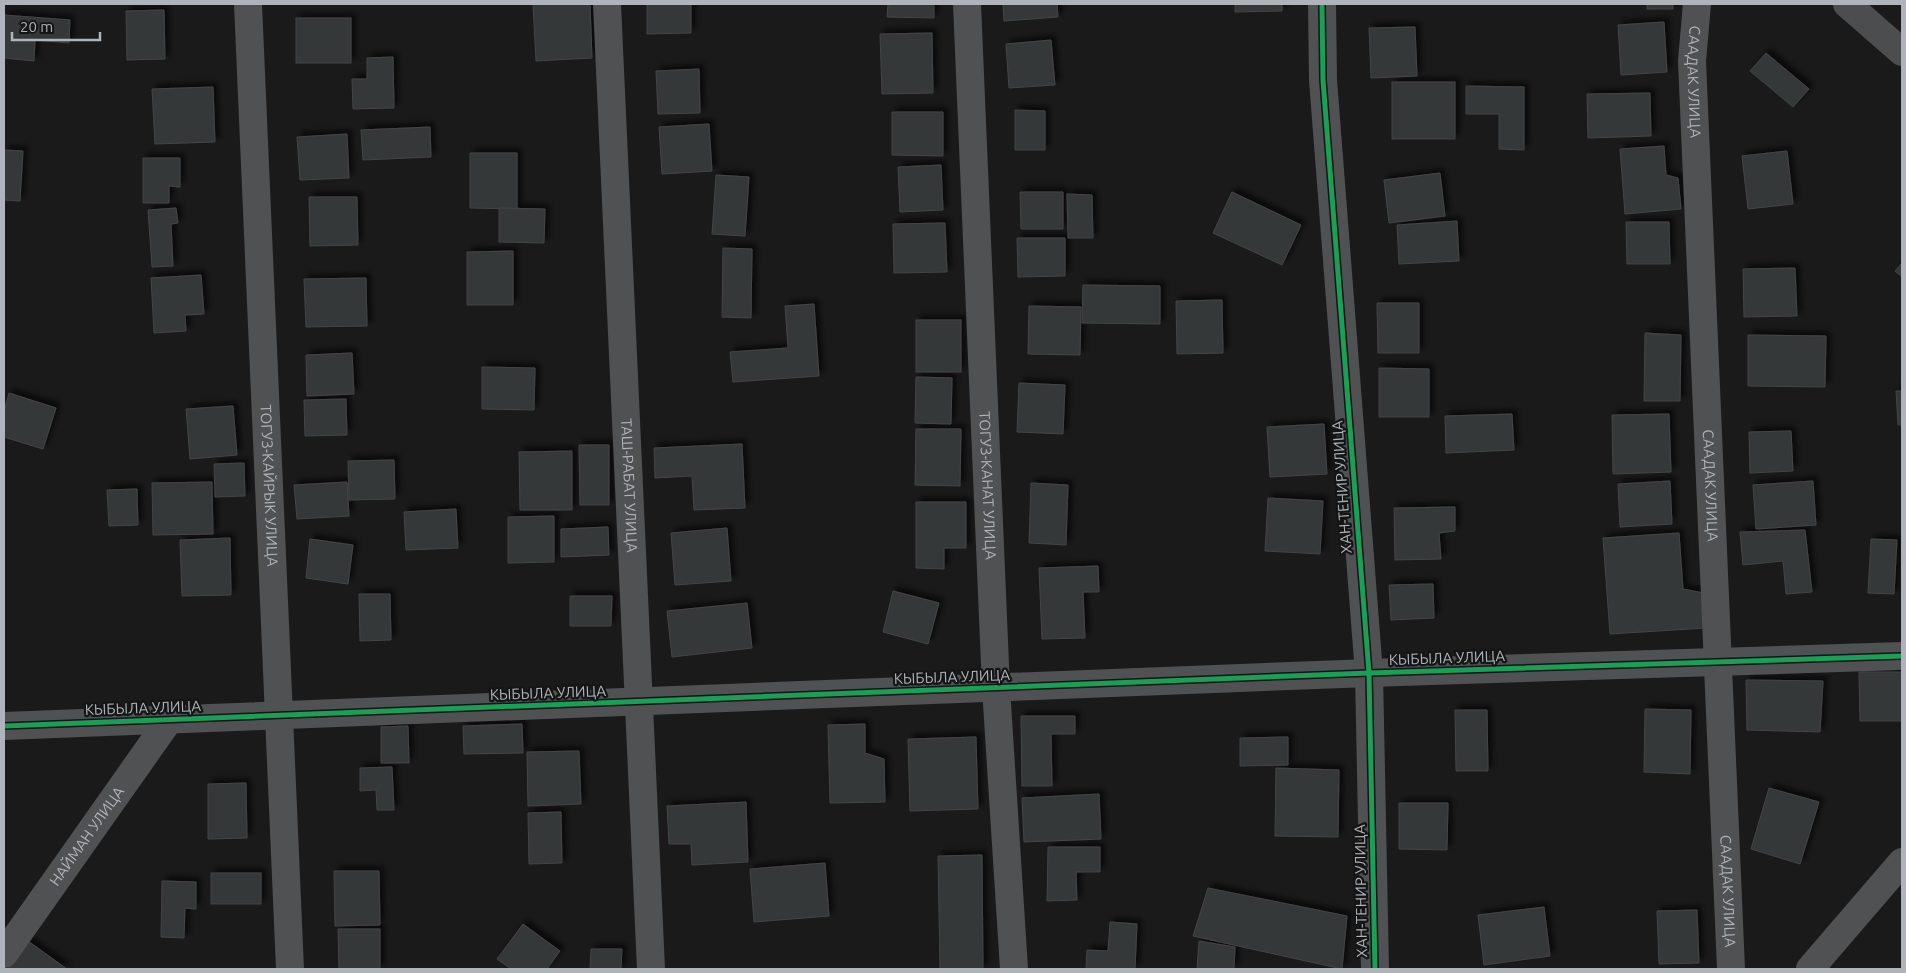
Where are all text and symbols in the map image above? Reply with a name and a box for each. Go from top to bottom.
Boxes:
scale bar [12,10,100,42]
text: 20 m [20,18,53,35]
street label: СААДАК УЛИЦА [1684,25,1704,139]
street label: ТОГУЗ-КАЙРЫК УЛИЦА [257,404,281,567]
street label: ТОГУЗ-КАНАТ УЛИЦА [976,411,1000,560]
street label: ТАШ-РАБАТ УЛИЦА [618,418,641,553]
street label: ХАН-ТЕНИР УЛИЦА [1328,420,1355,554]
street label: СААДАК УЛИЦА [1700,429,1722,542]
street label: КЫБЫЛА УЛИЦА [1389,647,1506,668]
street label: КЫБЫЛА УЛИЦА [894,666,1011,687]
street label: КЫБЫЛА УЛИЦА [490,682,607,703]
street label: КЫБЫЛА УЛИЦА [85,697,202,718]
street label: НАЙМАН УЛИЦА [46,783,127,889]
street label: ХАН-ТЕНИР УЛИЦА [1351,824,1370,958]
street label: СААДАК УЛИЦА [1717,834,1739,948]

